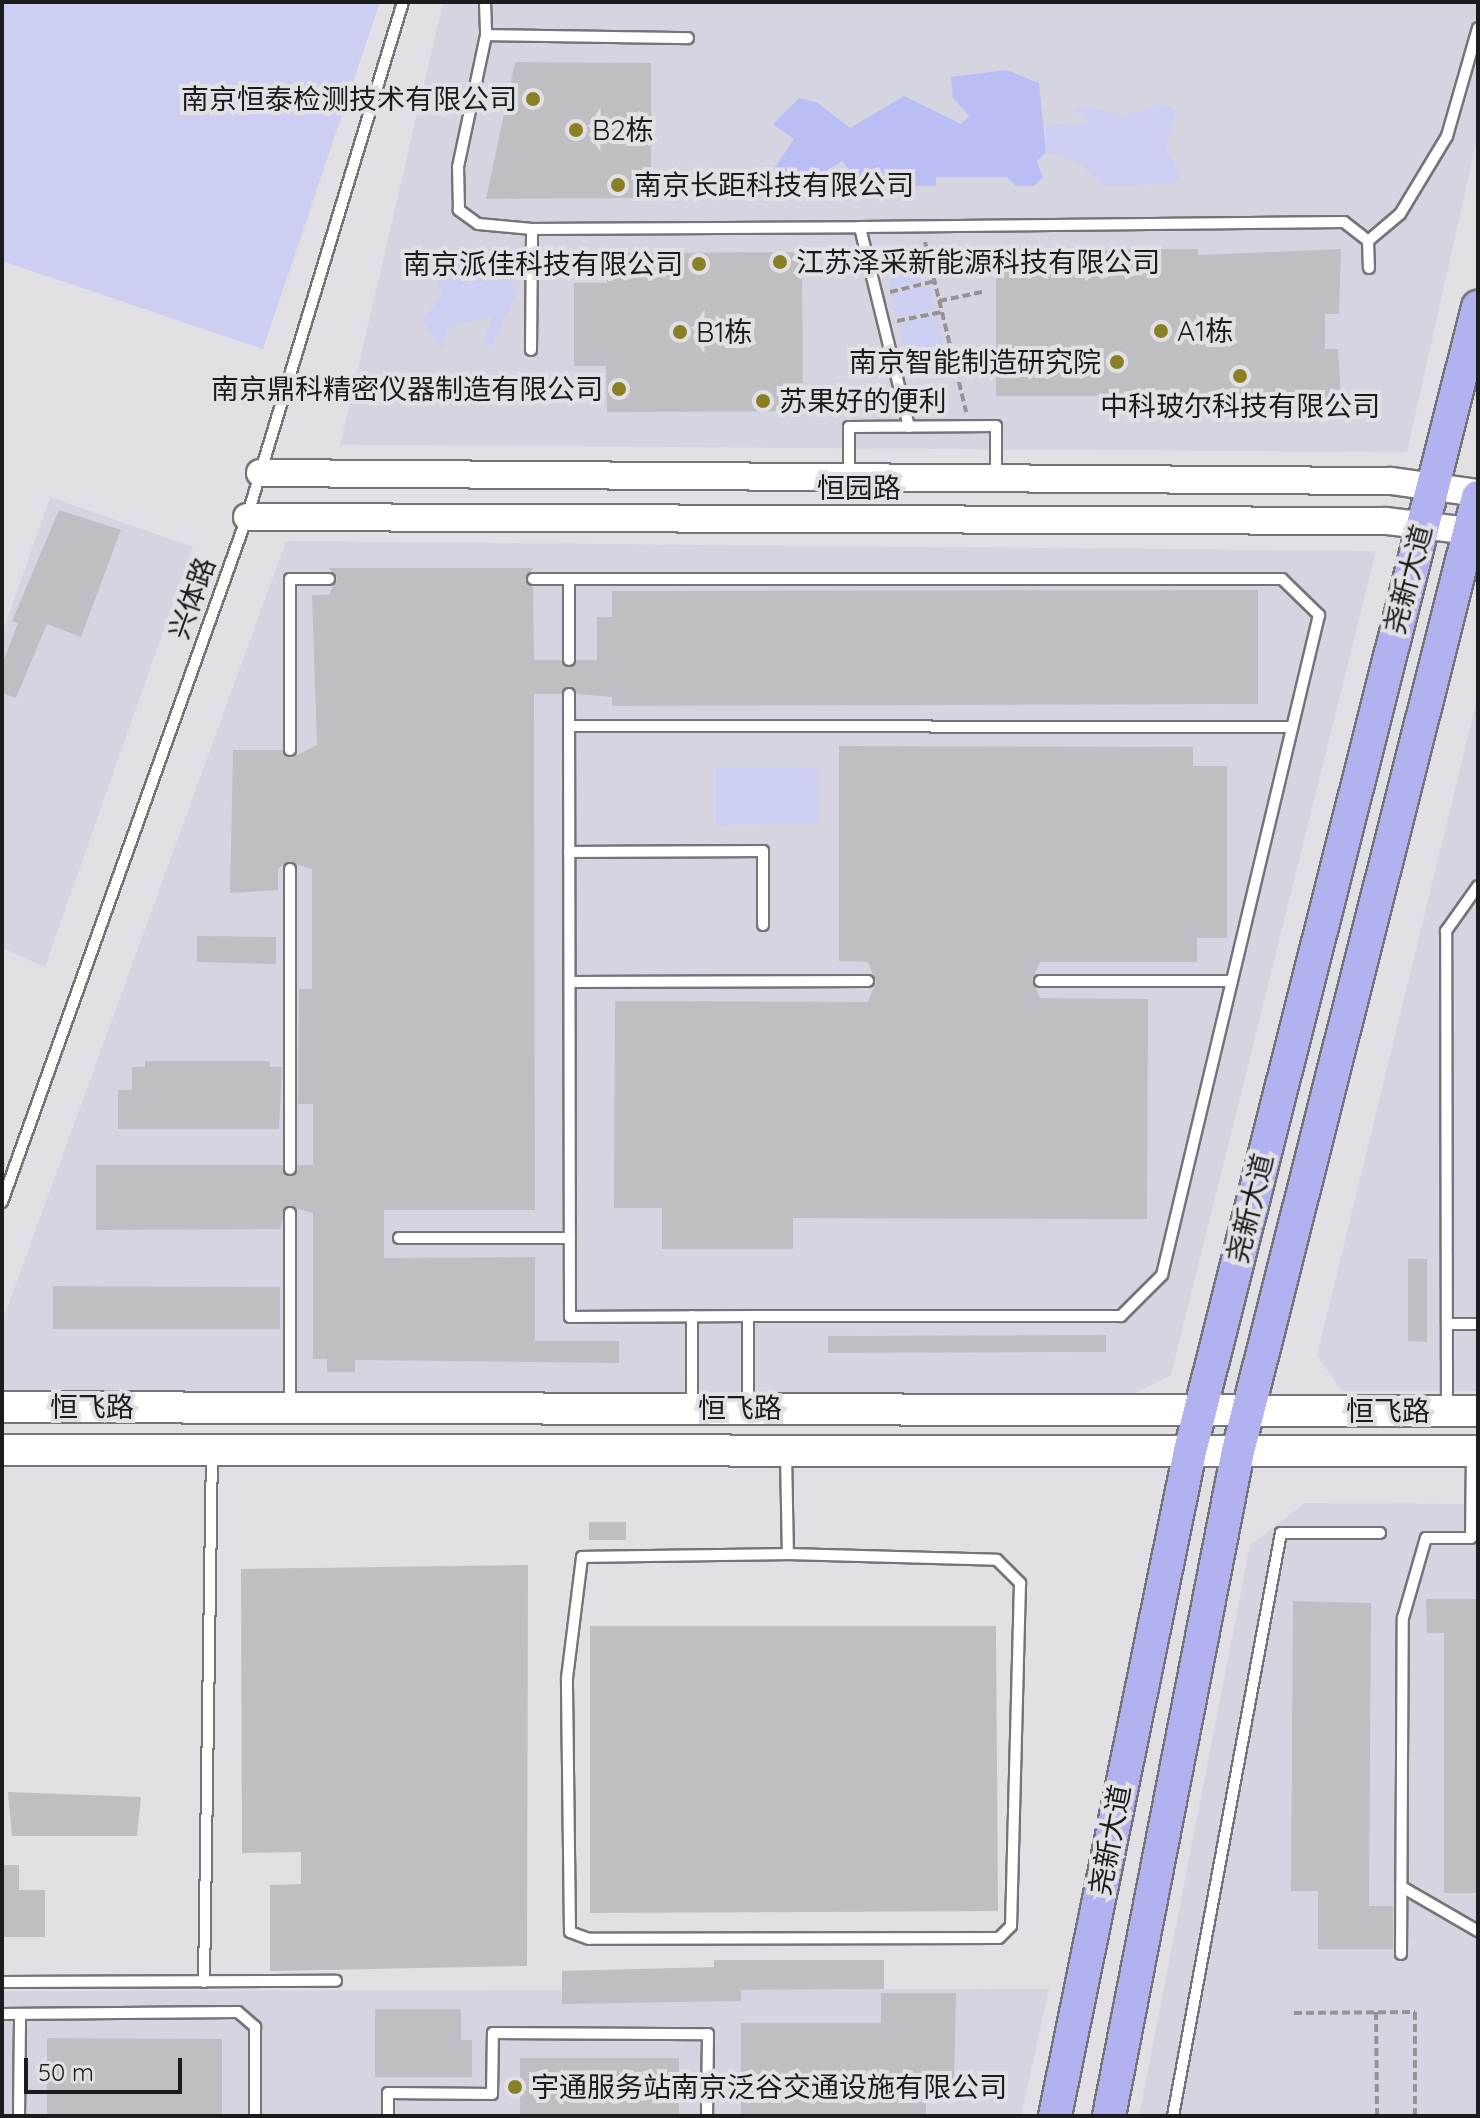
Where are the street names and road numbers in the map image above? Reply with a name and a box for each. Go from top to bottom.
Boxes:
street label: 恒园路 [817,471,901,505]
street label: 尧新大道 [1377,521,1439,637]
street label: 兴体路 [162,553,222,643]
street label: 尧新大道 [1220,1150,1280,1266]
street label: 恒飞路 [50,1390,134,1424]
street label: 恒飞路 [698,1391,782,1425]
street label: 恒飞路 [1346,1394,1430,1428]
street label: 尧新大道 [1083,1782,1137,1898]

